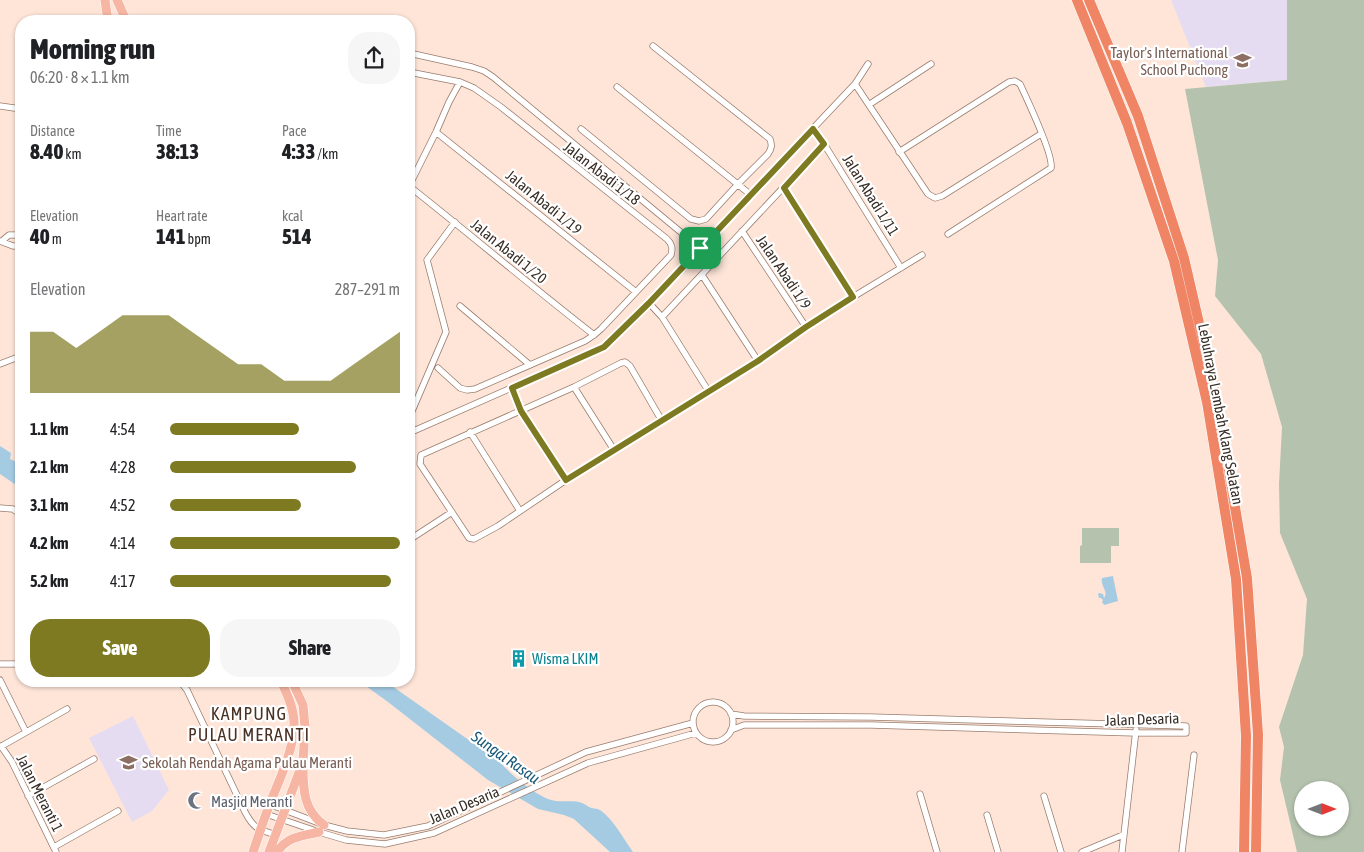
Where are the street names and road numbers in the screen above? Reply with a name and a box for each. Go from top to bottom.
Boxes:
street label: Jalan Abadi 1/18 [560,138,644,208]
street label: Jalan Abadi 1/11 [839,151,903,239]
street label: Jalan Abadi 1/19 [503,166,585,238]
street label: Jalan Abadi 1/20 [468,215,550,287]
street label: Jalan Abadi 1/9 [753,232,815,312]
street label: Lebuhraya Lembah Klang Selatan [1195,322,1247,506]
street label: Jalan Desaria [1105,709,1179,729]
street label: Jalan Meranti 1 [13,752,67,834]
street label: Jalan Desaria [426,783,502,827]

